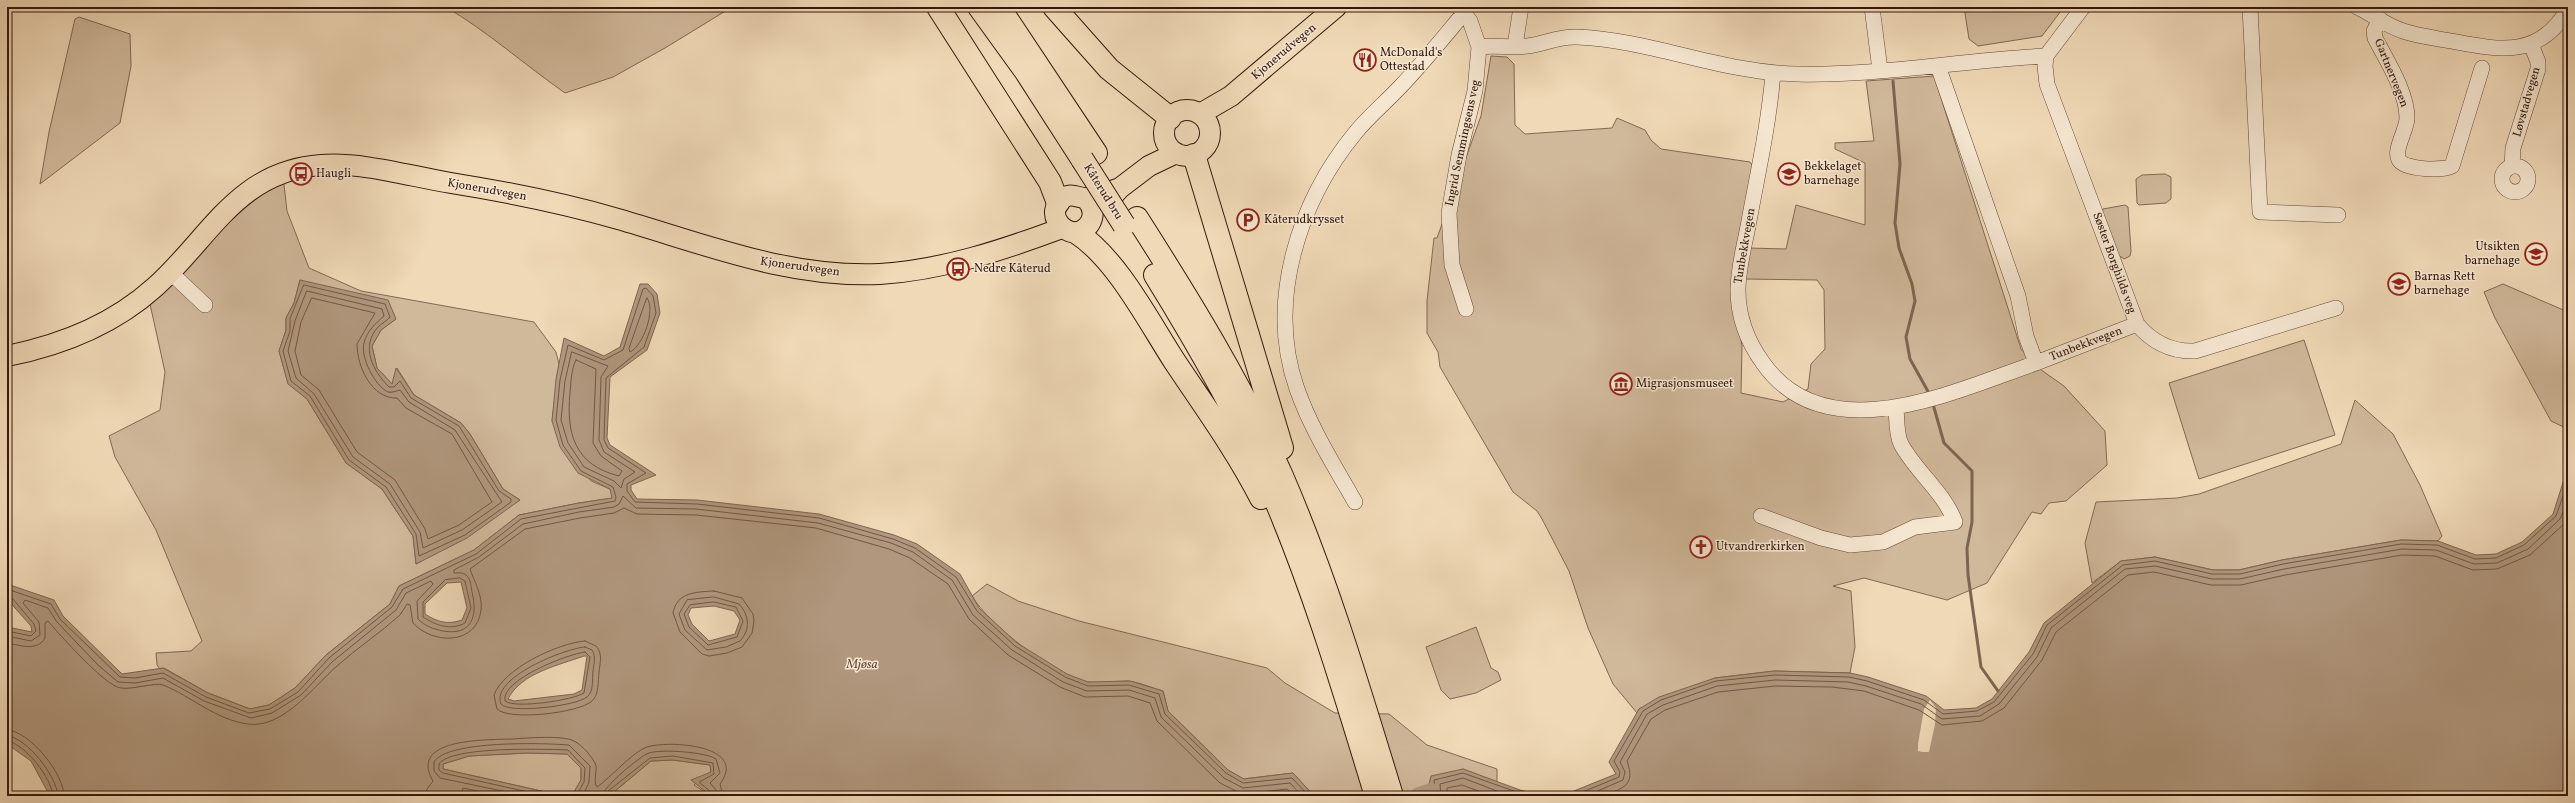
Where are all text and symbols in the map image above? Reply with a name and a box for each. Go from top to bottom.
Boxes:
street label: Kjonerudvegen [1248,20,1320,84]
street label: Gartnervegen [2370,36,2412,110]
place label: McDonald's Ottestad [1380,45,1442,75]
restaurant icon: McDonald's Ottestad [1352,47,1378,73]
street label: Løvstadvegen [2509,65,2545,139]
street label: Ingrid Semmingsens veg [1442,78,1484,208]
place label: Bekkelaget barnehage [1804,159,1861,189]
bus stop icon: Haugli [288,161,314,187]
street label: Kåterud bru [1080,161,1127,223]
school or university icon: Bekkelaget barnehage [1776,161,1802,187]
place label: Haugli [316,166,352,182]
street label: Kjonerudvegen [446,175,528,205]
parking icon: Kåterudkrysset [1235,207,1261,233]
street label: Tunbekkvegen [1730,207,1760,285]
street label: Søster Borghilds veg [2088,210,2140,316]
place label: Kåterudkrysset [1264,212,1345,228]
place label: Utsikten barnehage [2465,239,2520,269]
school or university icon: Utsikten barnehage [2523,241,2549,267]
street label: Kjonerudvegen [759,253,841,281]
bus stop icon: Nedre Kåterud [945,256,971,282]
place label: Nedre Kåterud [974,261,1051,277]
place label: Barnas Rett barnehage [2414,269,2475,299]
school or university icon: Barnas Rett barnehage [2386,271,2412,297]
street label: Tunbekkvegen [2047,323,2125,365]
museum icon: Migrasjonsmuseet [1608,371,1634,397]
place label: Migrasjonsmuseet [1636,376,1733,392]
church icon: Utvandrerkirken [1688,534,1714,560]
place label: Utvandrerkirken [1716,539,1805,555]
water label: Mjøsa [845,656,878,674]

